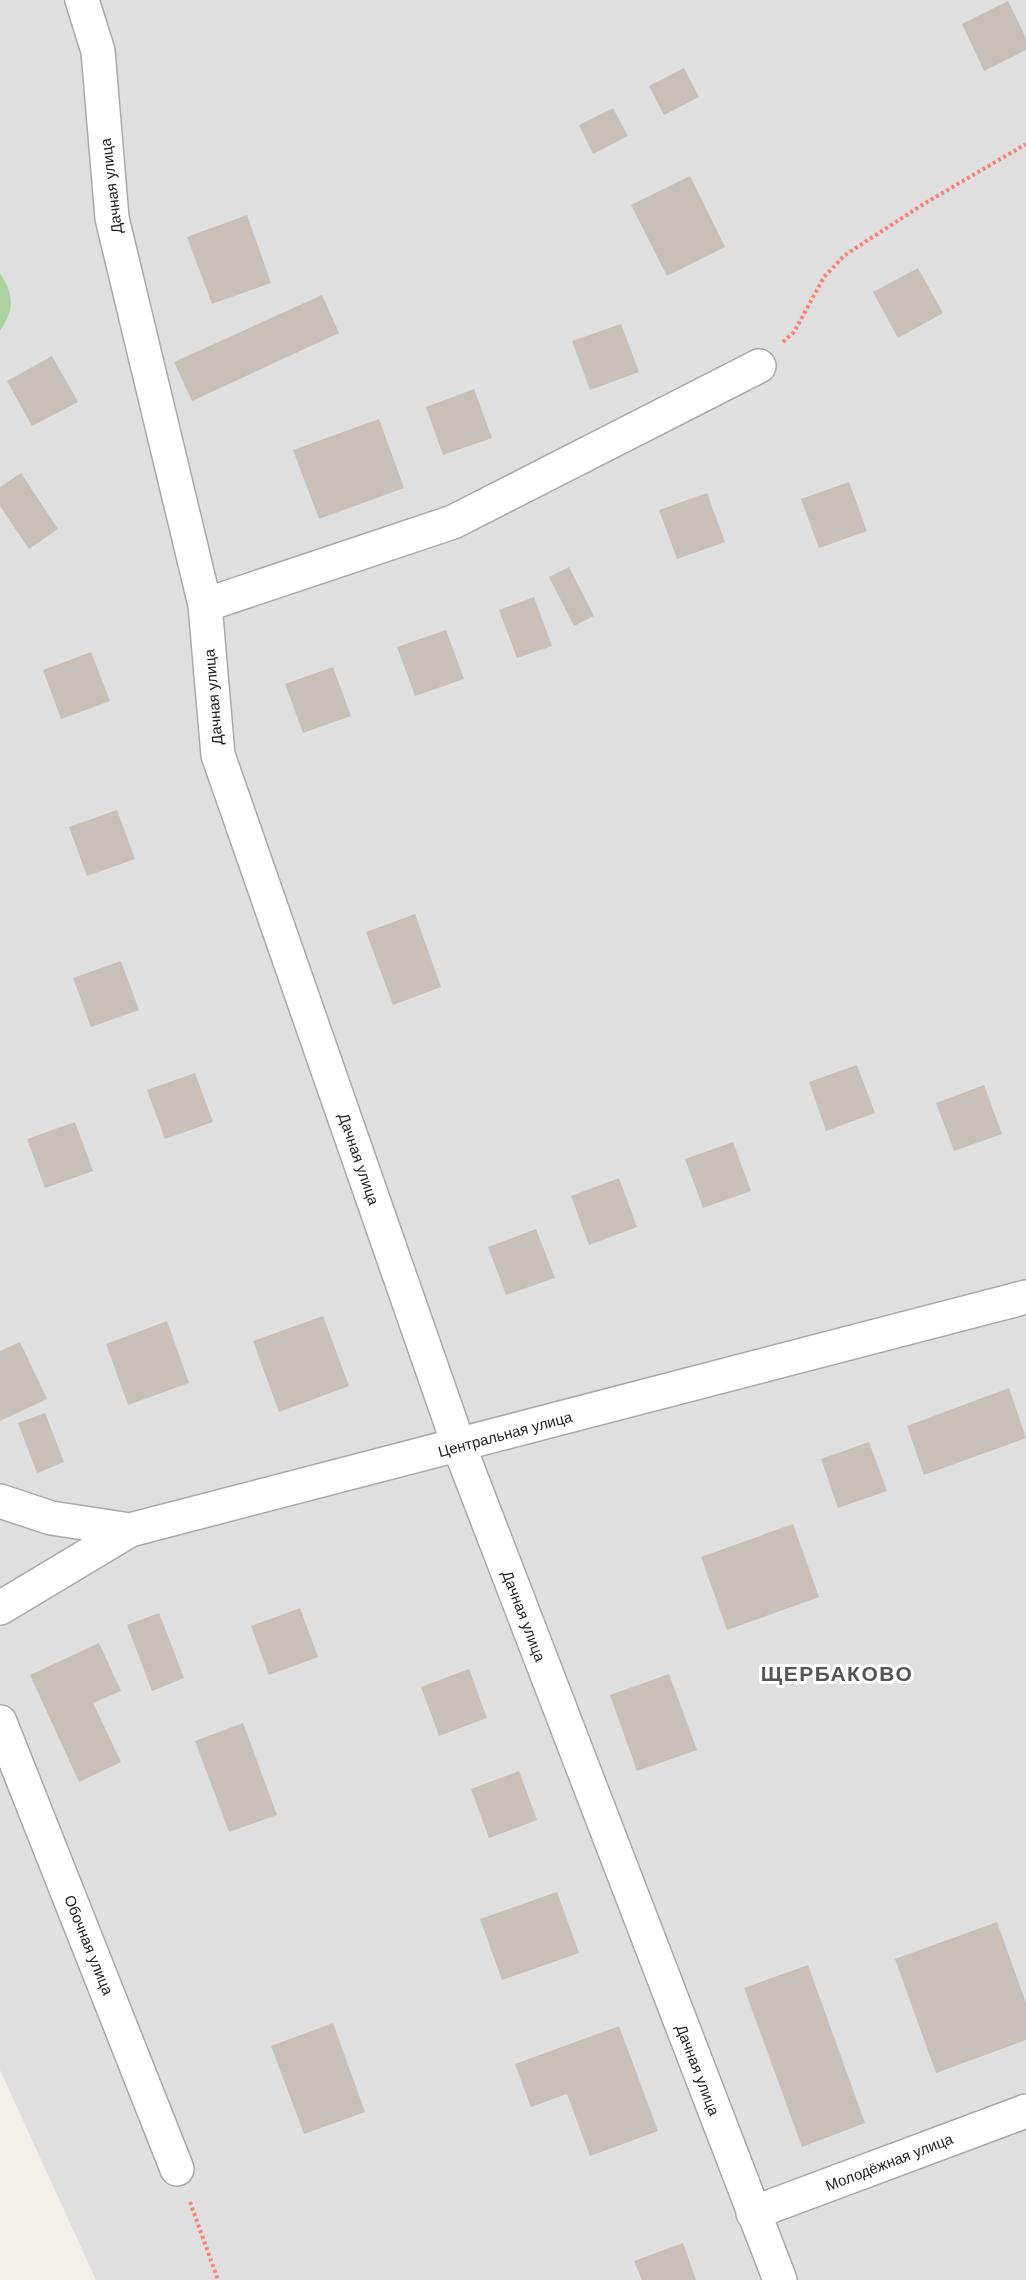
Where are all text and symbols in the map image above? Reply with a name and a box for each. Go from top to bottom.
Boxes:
street label: Дачная улица [97,137,125,235]
street label: Дачная улица [200,648,226,746]
street label: Дачная улица [335,1111,383,1208]
street label: Центральная улица [436,1408,574,1460]
street label: Дачная улица [499,1568,549,1665]
district label: ЩЕРБАКОВО [761,1662,913,1685]
street label: Обочная улица [61,1893,117,1998]
street label: Дачная улица [673,2022,723,2119]
street label: Молодёжная улица [823,2130,956,2194]

